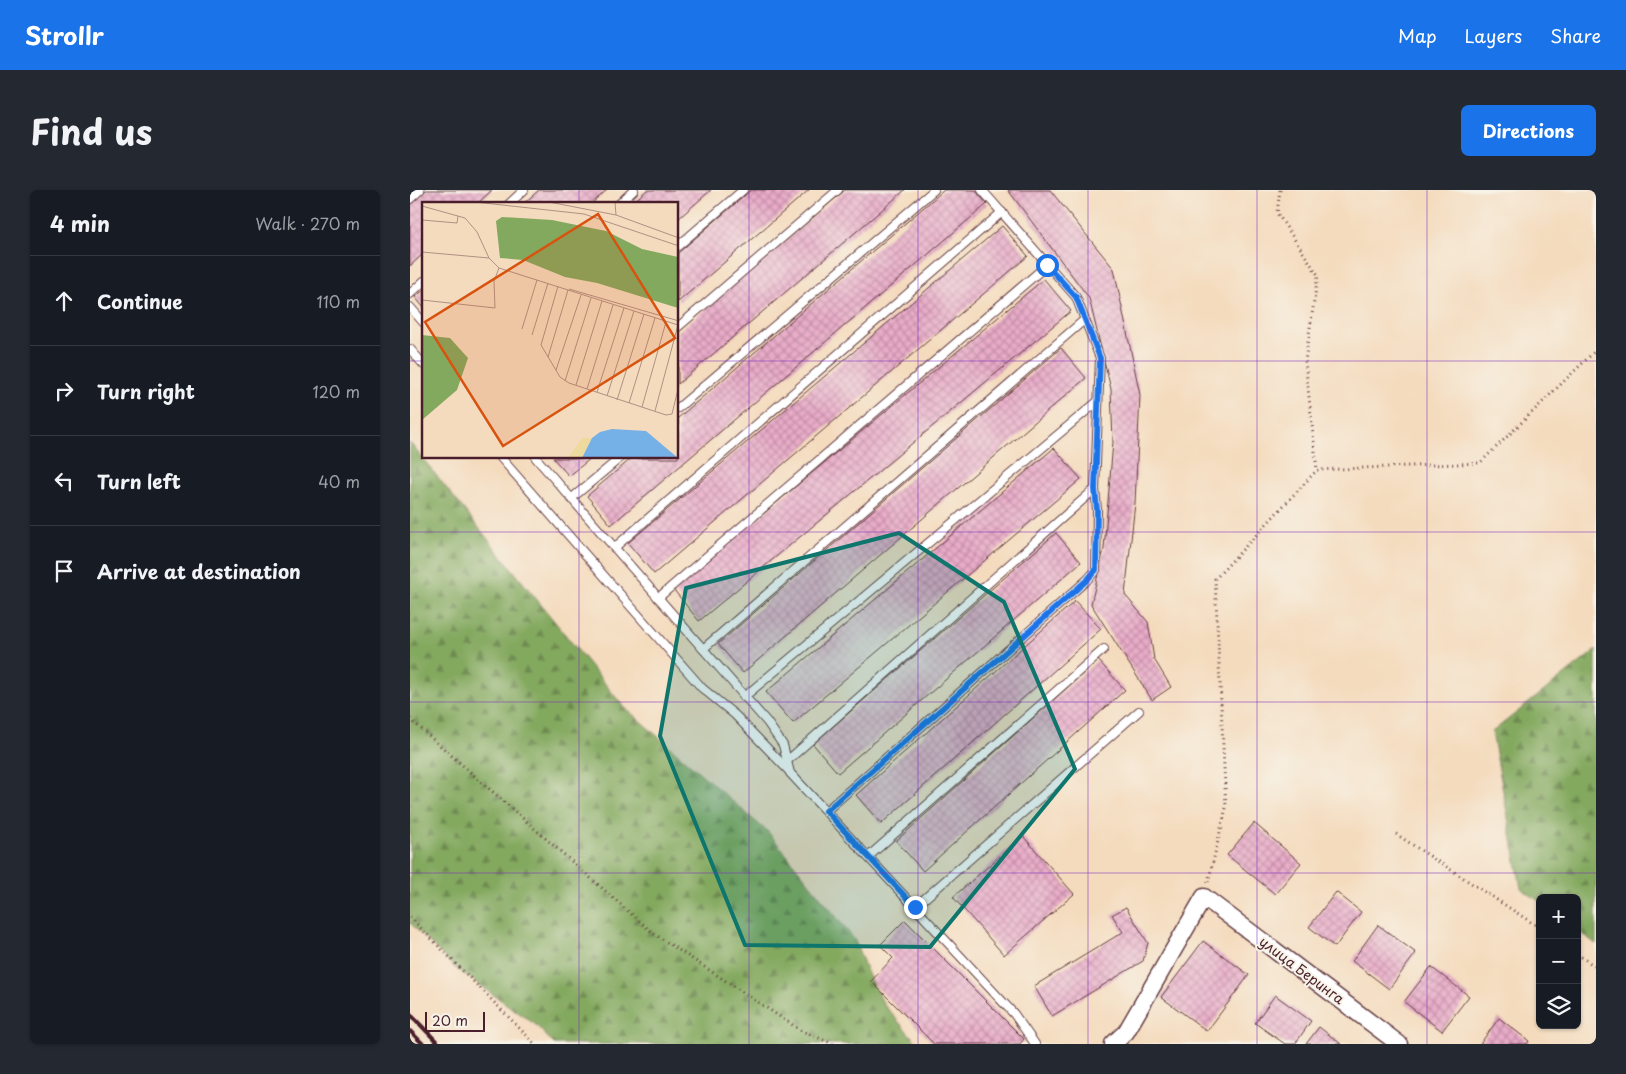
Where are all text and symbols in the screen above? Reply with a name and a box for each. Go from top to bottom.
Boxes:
text: Strollr [25,17,104,53]
text: Map [1398,22,1437,49]
text: Layers [1465,22,1522,49]
text: Share [1550,22,1601,49]
text: Find us [30,104,152,157]
button: Directions [1461,105,1596,156]
inset map [422,202,679,459]
text: 4 min [50,207,110,239]
text: Walk · 270 m [256,211,360,235]
route start [1036,254,1059,277]
icon: ahead [50,287,78,315]
text: Continue [97,287,183,315]
text: 110 m [317,289,360,313]
icon: right [50,377,78,405]
text: Turn right [97,377,195,405]
text: 120 m [313,379,360,403]
icon: left [50,467,78,495]
text: Turn left [97,467,181,495]
text: 40 m [318,469,360,493]
icon: arrive [50,557,78,585]
text: Arrive at destination [97,557,301,585]
map controls [1536,894,1581,1029]
button: + [1536,894,1581,939]
route end [904,896,927,919]
street label: улица Беринга [1255,931,1349,1009]
button: − [1536,939,1581,984]
button: layers [1536,984,1581,1029]
scale bar [425,1009,485,1032]
text: 20 m [432,1010,468,1031]

